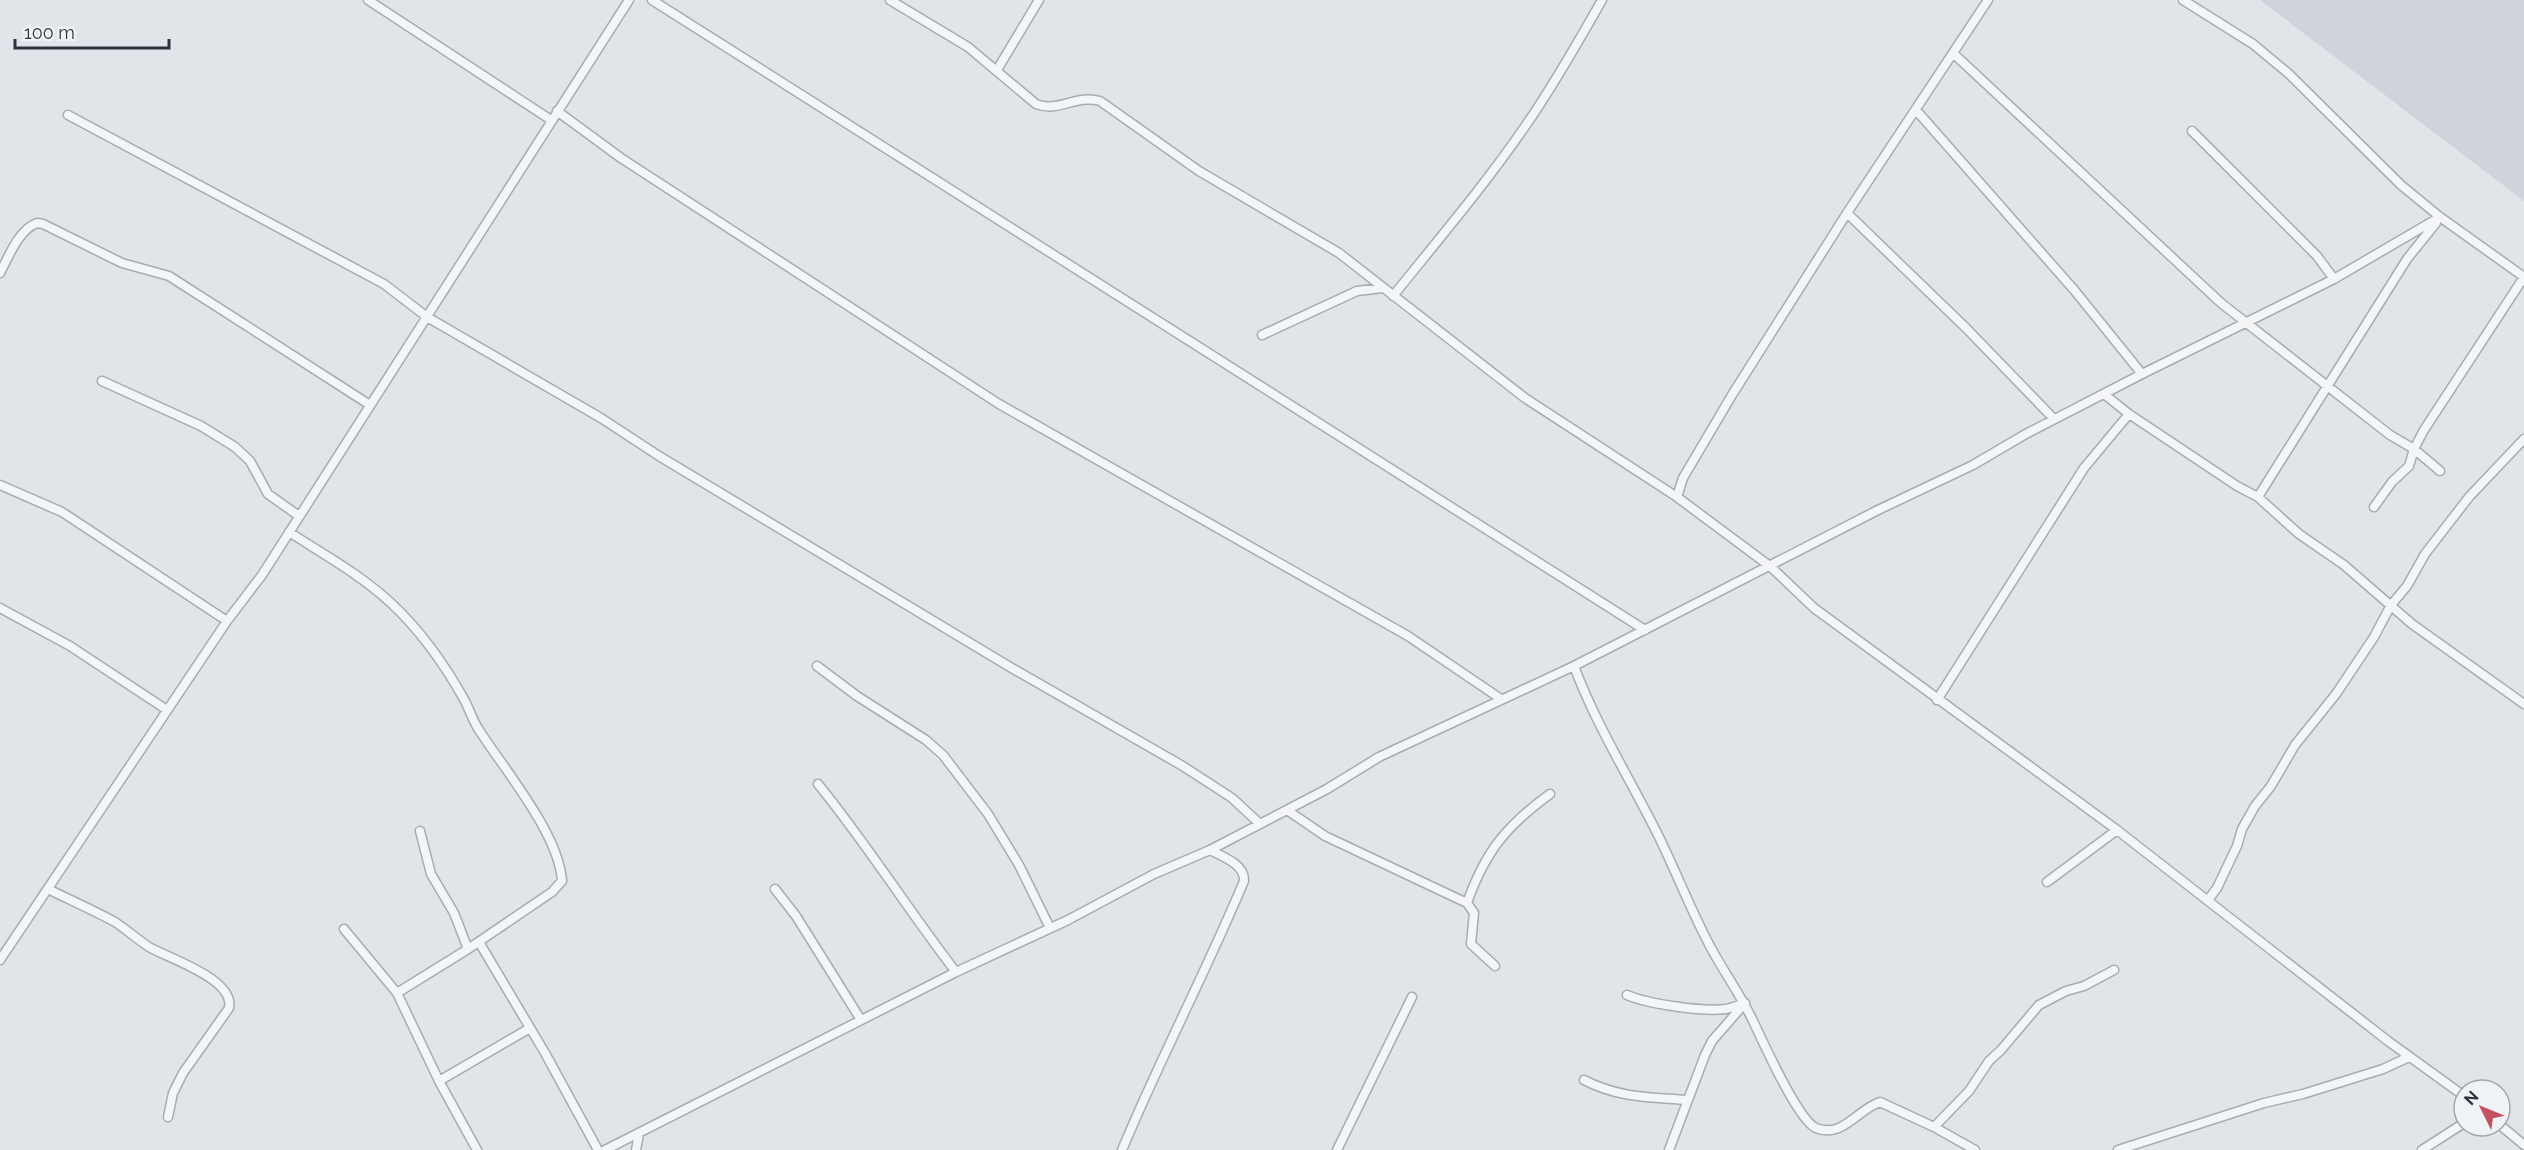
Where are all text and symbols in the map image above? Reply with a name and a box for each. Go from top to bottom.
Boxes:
scale bar [15,12,170,50]
text: 100 m [24,22,75,43]
north arrow [2452,1078,2512,1138]
text: N [2460,1087,2483,1109]

